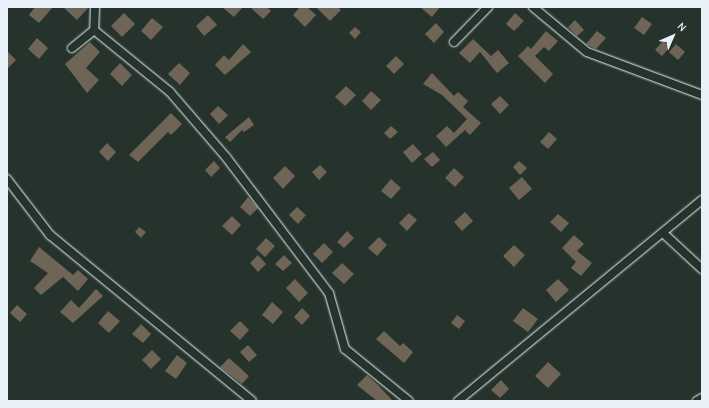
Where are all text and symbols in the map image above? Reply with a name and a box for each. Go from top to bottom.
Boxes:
north arrow [653,16,693,56]
text: N [675,20,689,34]

